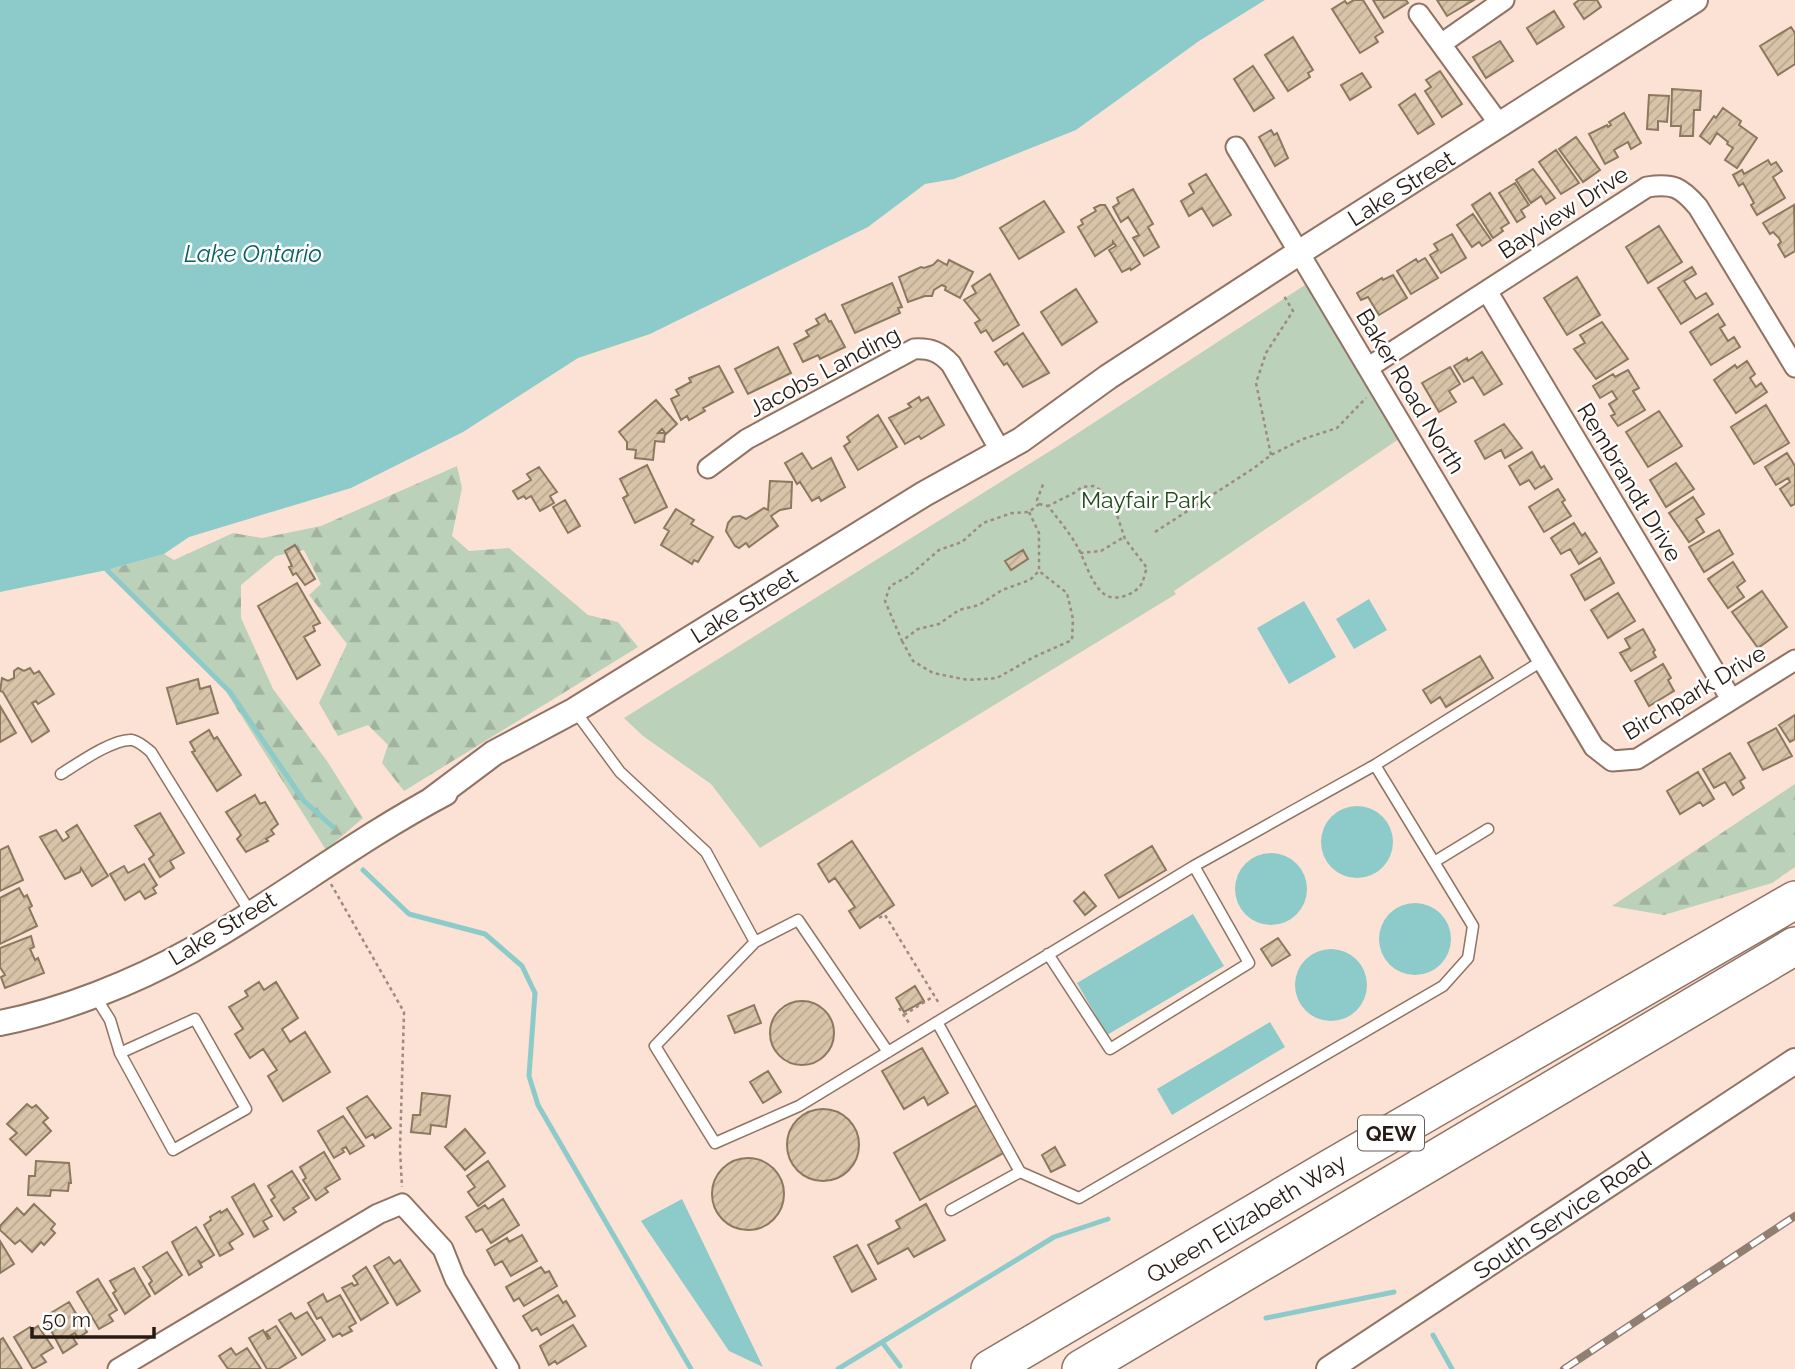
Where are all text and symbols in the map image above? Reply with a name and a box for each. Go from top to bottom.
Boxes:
street label: Lake Street [1343,144,1460,231]
street label: Bayview Drive [1493,160,1633,264]
water label: Lake Ontario [184,239,322,268]
street label: Baker Road North [1351,304,1471,478]
street label: Jacobs Landing [744,320,904,422]
street label: Rembrandt Drive [1572,398,1688,566]
park label: Mayfair Park [1081,486,1211,513]
street label: Lake Street [686,561,803,648]
street label: Birchpark Drive [1618,639,1770,745]
street label: Lake Street [163,885,281,971]
road number: QEW [1358,1116,1424,1150]
street label: South Service Road [1468,1146,1656,1284]
street label: Queen Elizabeth Way [1142,1148,1350,1288]
scale bar [32,1296,154,1340]
text: 50 m [42,1307,91,1332]

